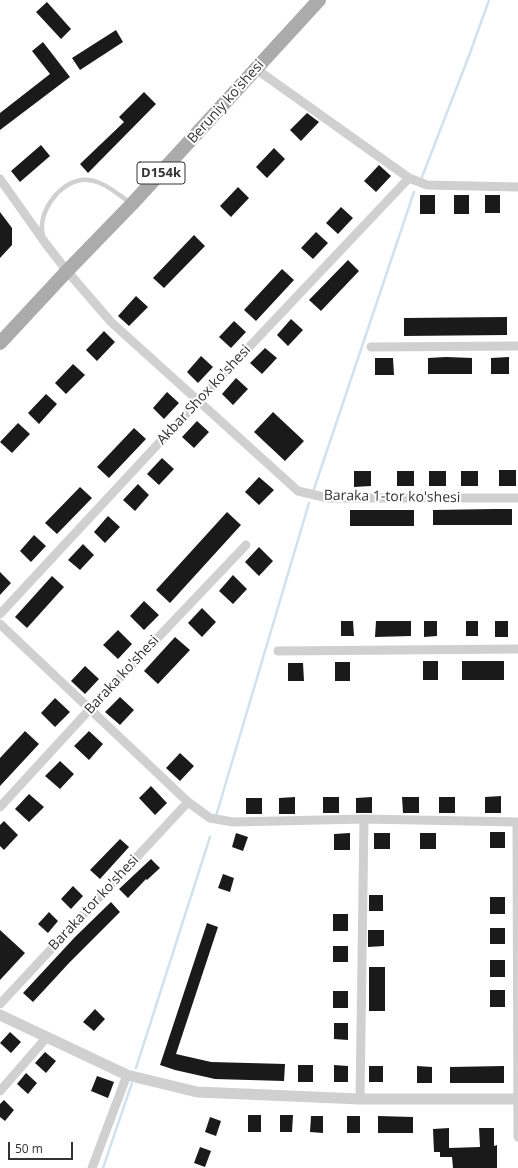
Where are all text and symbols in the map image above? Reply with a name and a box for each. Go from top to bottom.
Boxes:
street label: Beruniy ko'shesi [184,57,268,147]
road number: D154k [137,162,185,184]
street label: Akbar Shox ko'shesi [154,342,254,448]
street label: Baraka 1-tor ko'shesi [324,487,460,507]
street label: Baraka ko'shesi [81,632,163,718]
street label: Baraka tor ko'shesi [46,852,142,954]
scale bar [10,1134,75,1160]
text: 50 m [15,1140,43,1157]

